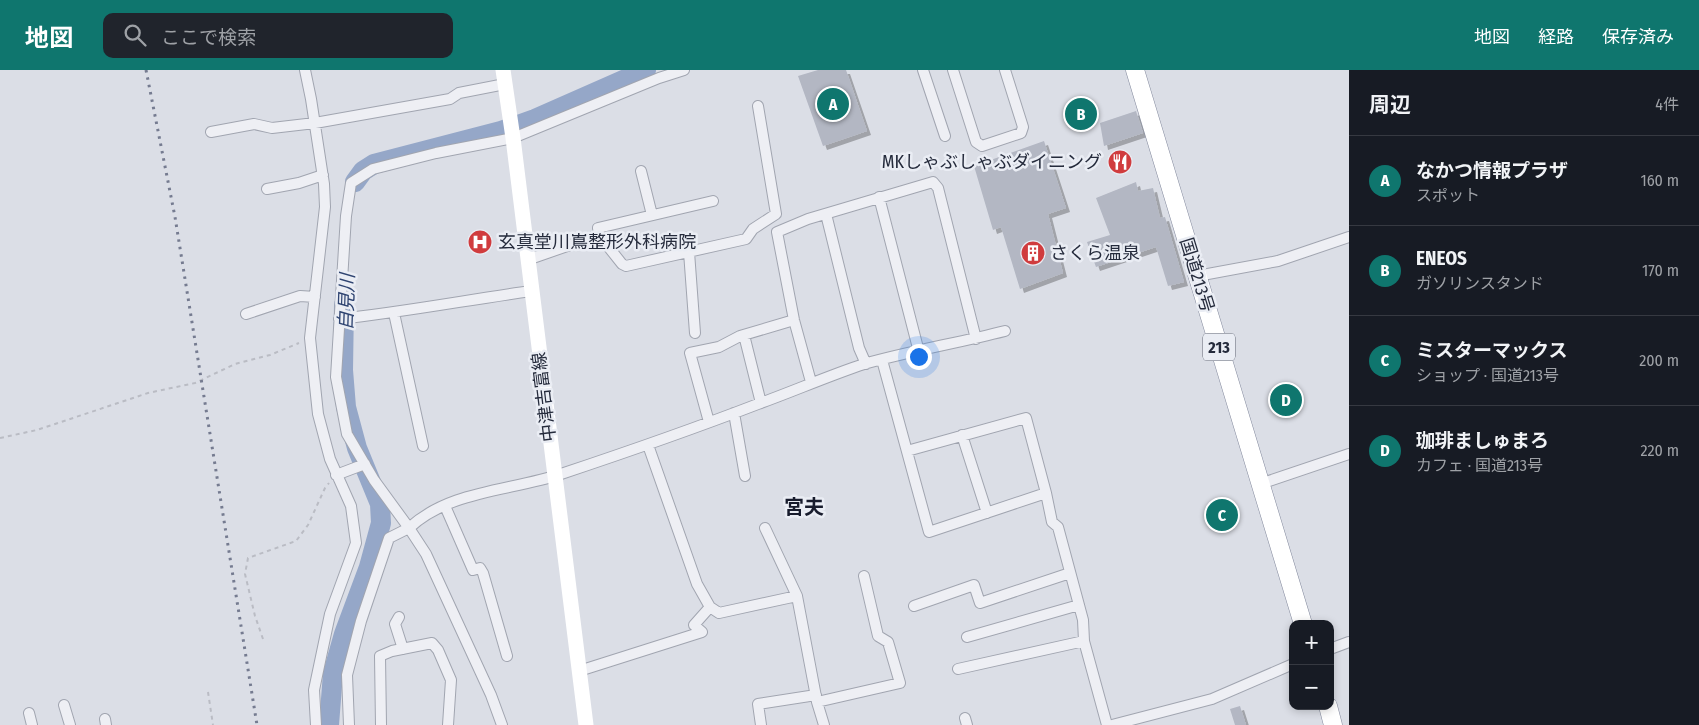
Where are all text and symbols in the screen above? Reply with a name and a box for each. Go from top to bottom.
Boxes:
search box [103,13,453,58]
icon: search [121,21,149,49]
text: 地図 [25,24,73,52]
text: ここで検索 [161,26,256,49]
text: 地図 [1474,26,1510,48]
text: 経路 [1538,26,1574,48]
text: 保存済み [1602,26,1674,48]
pin: A [817,85,849,123]
text: 周辺 [1369,92,1411,118]
pin: B [1065,95,1097,133]
text: 4件 [1655,95,1679,114]
restaurant icon: MKしゃぶしゃぶダイニング [1107,149,1133,175]
place label: MKしゃぶしゃぶダイニング [882,151,1102,173]
text: なかつ情報プラザ [1416,159,1568,182]
text: A [1381,171,1389,190]
text: 160 m [1640,171,1679,190]
text: スポット [1416,186,1480,205]
hospital icon: 玄真堂川嶌整形外科病院 [467,229,493,255]
place label: 玄真堂川嶌整形外科病院 [498,231,696,253]
street label: 国道213号 [1175,235,1219,315]
building icon: さくら温泉 [1020,240,1046,266]
place label: さくら温泉 [1050,242,1140,264]
text: ENEOS [1416,247,1467,270]
text: B [1381,261,1389,280]
text: 170 m [1642,261,1679,280]
water label: 自見川 [334,271,359,331]
text: ガソリンスタンド [1416,274,1544,293]
road number: 213 [1203,334,1235,360]
text: ミスターマックス [1416,339,1567,362]
your location [906,344,932,370]
street label: 中津吉富線 [528,351,560,443]
text: C [1381,351,1389,370]
text: 200 m [1639,351,1679,370]
text: ショップ · 国道213号 [1416,366,1559,385]
pin: D [1270,381,1302,419]
text: 珈琲ましゅまろ [1416,429,1549,452]
text: D [1380,441,1390,460]
text: 220 m [1640,441,1679,460]
text: カフェ · 国道213号 [1416,456,1543,475]
district label: 宮夫 [784,495,824,519]
pin: C [1206,496,1238,534]
map controls [1289,620,1334,710]
button: + [1289,620,1334,665]
button: − [1289,665,1334,710]

